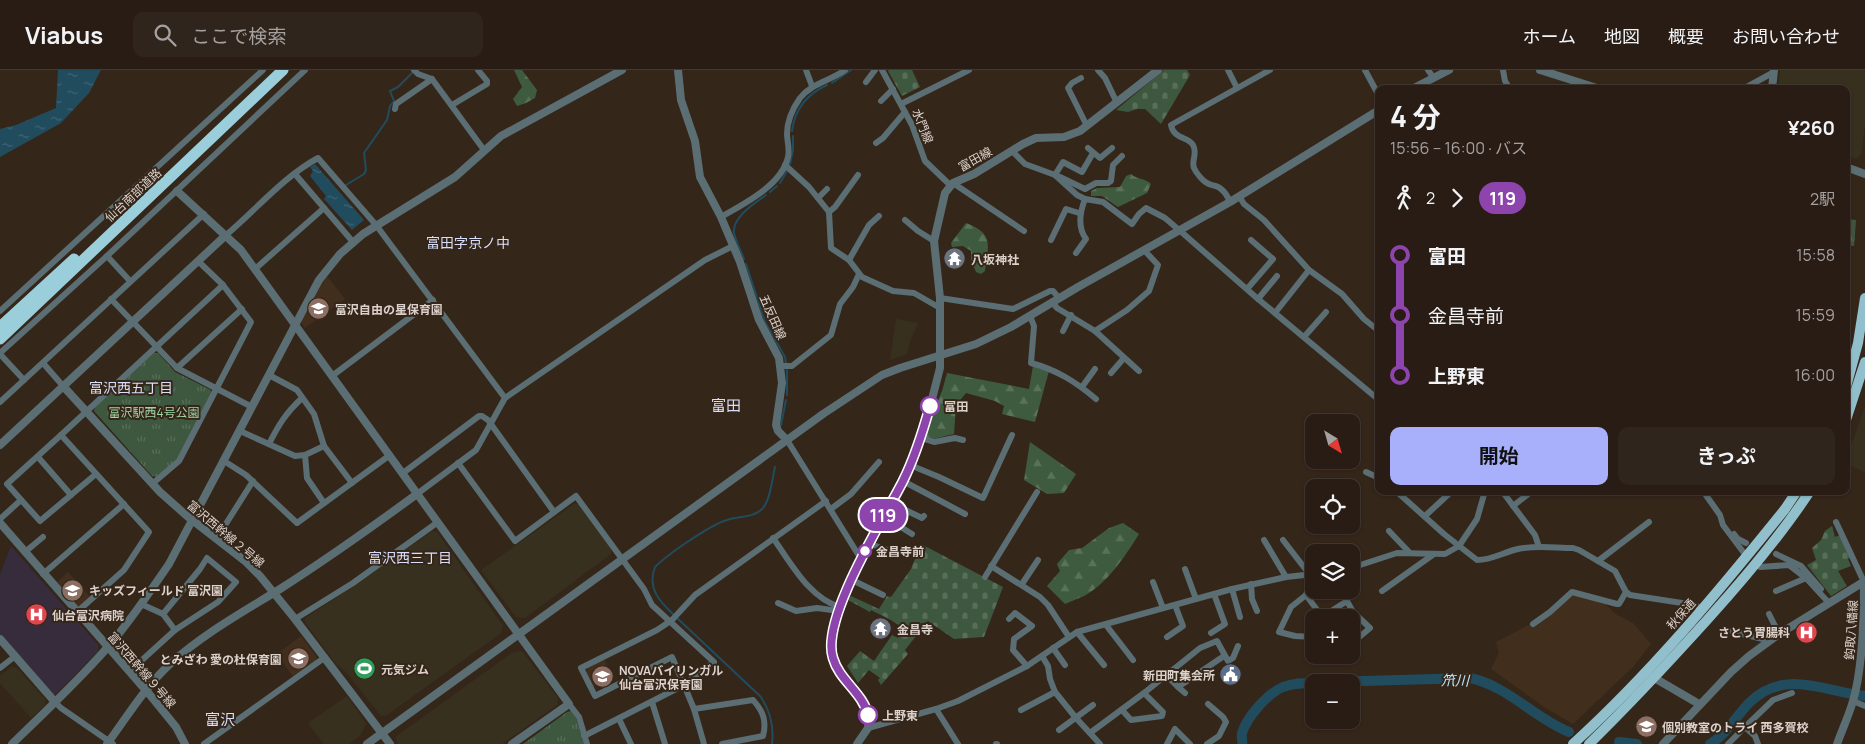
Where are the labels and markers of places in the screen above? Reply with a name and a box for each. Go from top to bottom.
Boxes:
temple icon: 八坂神社 [943,247,967,271]
place label: 八坂神社 [971,251,1019,268]
school or university icon: 富沢自由の星保育園 [307,297,331,321]
place label: 富沢自由の星保育園 [335,301,443,318]
marker: 富田 [920,396,940,416]
place label: 富田 [944,398,968,415]
place label: 金昌寺前 [876,543,924,560]
marker: 金昌寺前 [858,544,872,558]
school or university icon: キッズフィールド 富沢園 [61,578,85,602]
place label: キッズフィールド 富沢園 [89,582,223,599]
hospital icon: 仙台富沢病院 [24,603,48,627]
place label: 仙台富沢病院 [52,607,124,624]
temple icon: 金昌寺 [869,617,893,641]
hospital icon: さとう胃腸科 [1794,620,1818,644]
place label: 金昌寺 [897,621,933,638]
place label: さとう胃腸科 [1718,624,1790,641]
school or university icon: とみざわ 愛の杜保育園 [286,647,310,671]
place label: とみざわ 愛の杜保育園 [160,651,282,668]
sports icon: 元気ジム [353,657,377,681]
place label: 元気ジム [381,661,429,678]
place label: NOVAバイリンガル 仙台富沢保育園 [619,662,723,693]
public building icon: 新田町集会所 [1219,663,1243,687]
school or university icon: NOVAバイリンガル 仙台富沢保育園 [591,665,615,689]
place label: 新田町集会所 [1143,667,1215,684]
marker: 上野東 [858,705,878,725]
place label: 上野東 [882,707,918,724]
school or university icon: 個別教室のトライ 西多賀校 [1634,715,1658,739]
place label: 個別教室のトライ 西多賀校 [1662,719,1808,736]

